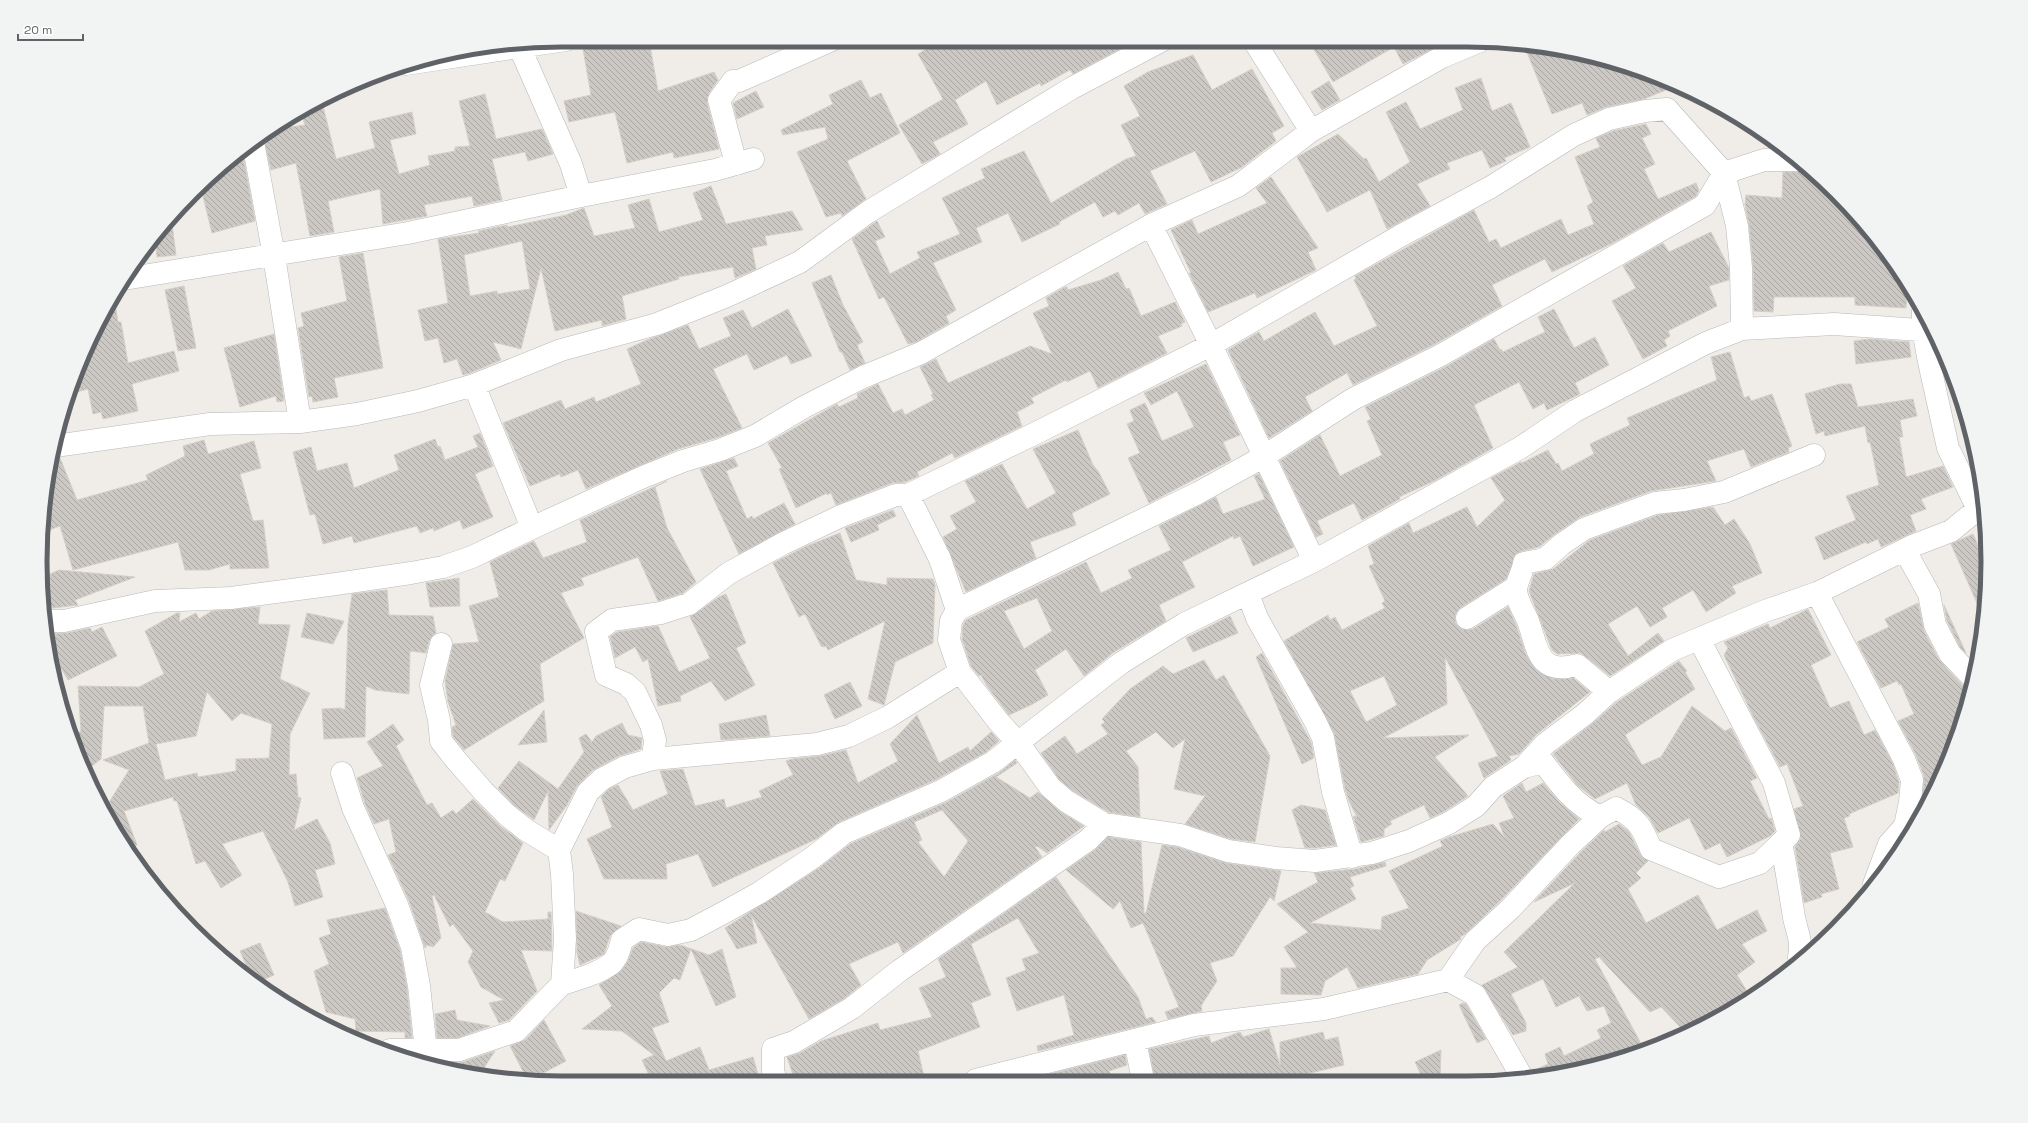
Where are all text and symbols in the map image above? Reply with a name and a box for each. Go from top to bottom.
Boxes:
scale bar [18,16,83,42]
text: 20 m [24,22,52,38]

